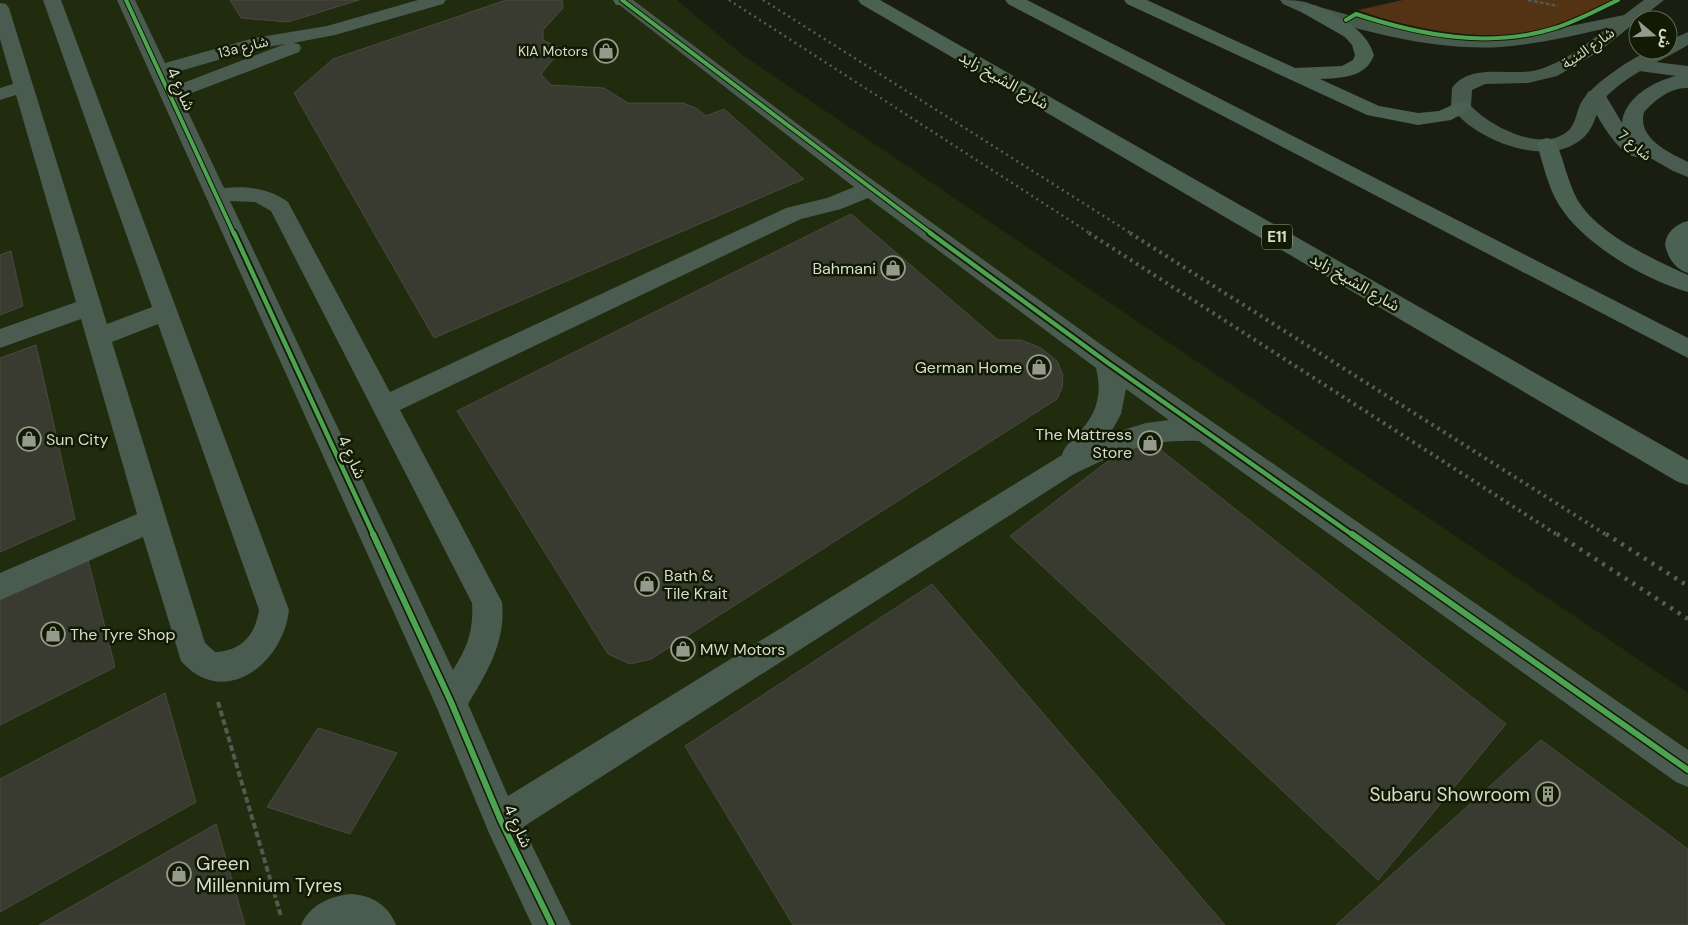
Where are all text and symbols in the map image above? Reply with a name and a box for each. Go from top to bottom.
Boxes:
north arrow [1628,10,1678,60]
street label: شارع الثنية [1558,23,1619,74]
text: ش [1654,27,1677,51]
street label: 13a شارع [216,32,271,64]
shop icon: KIA Motors [593,38,619,64]
place label: KIA Motors [518,42,588,60]
street label: شارع الشيخ زايد [954,46,1053,116]
street label: شارع 4 [160,64,200,115]
street label: شارع 7 [1613,126,1656,166]
road number: E11 [1262,224,1292,250]
street label: شارع الشيخ زايد [1305,248,1404,318]
shop icon: Bahmani [880,255,906,281]
place label: Bahmani [812,258,876,279]
shop icon: German Home [1026,354,1052,380]
place label: German Home [915,357,1022,378]
place label: The Mattress Store [1035,424,1132,463]
shop icon: Sun City [16,426,42,452]
place label: Sun City [46,429,108,450]
shop icon: The Mattress Store [1137,430,1163,456]
street label: شارع 4 [331,432,371,483]
place label: Bath & Tile Krait [664,565,728,604]
shop icon: Bath & Tile Krait [634,571,660,597]
shop icon: The Tyre Shop [40,621,66,647]
place label: The Tyre Shop [70,624,176,645]
shop icon: MW Motors [670,636,696,662]
place label: MW Motors [700,639,785,660]
building icon: Subaru Showroom [1535,781,1561,807]
place label: Subaru Showroom [1369,782,1530,807]
street label: شارع 4 [497,801,537,852]
place label: Green Millennium Tyres [196,851,342,898]
shop icon: Green Millennium Tyres [166,861,192,887]

